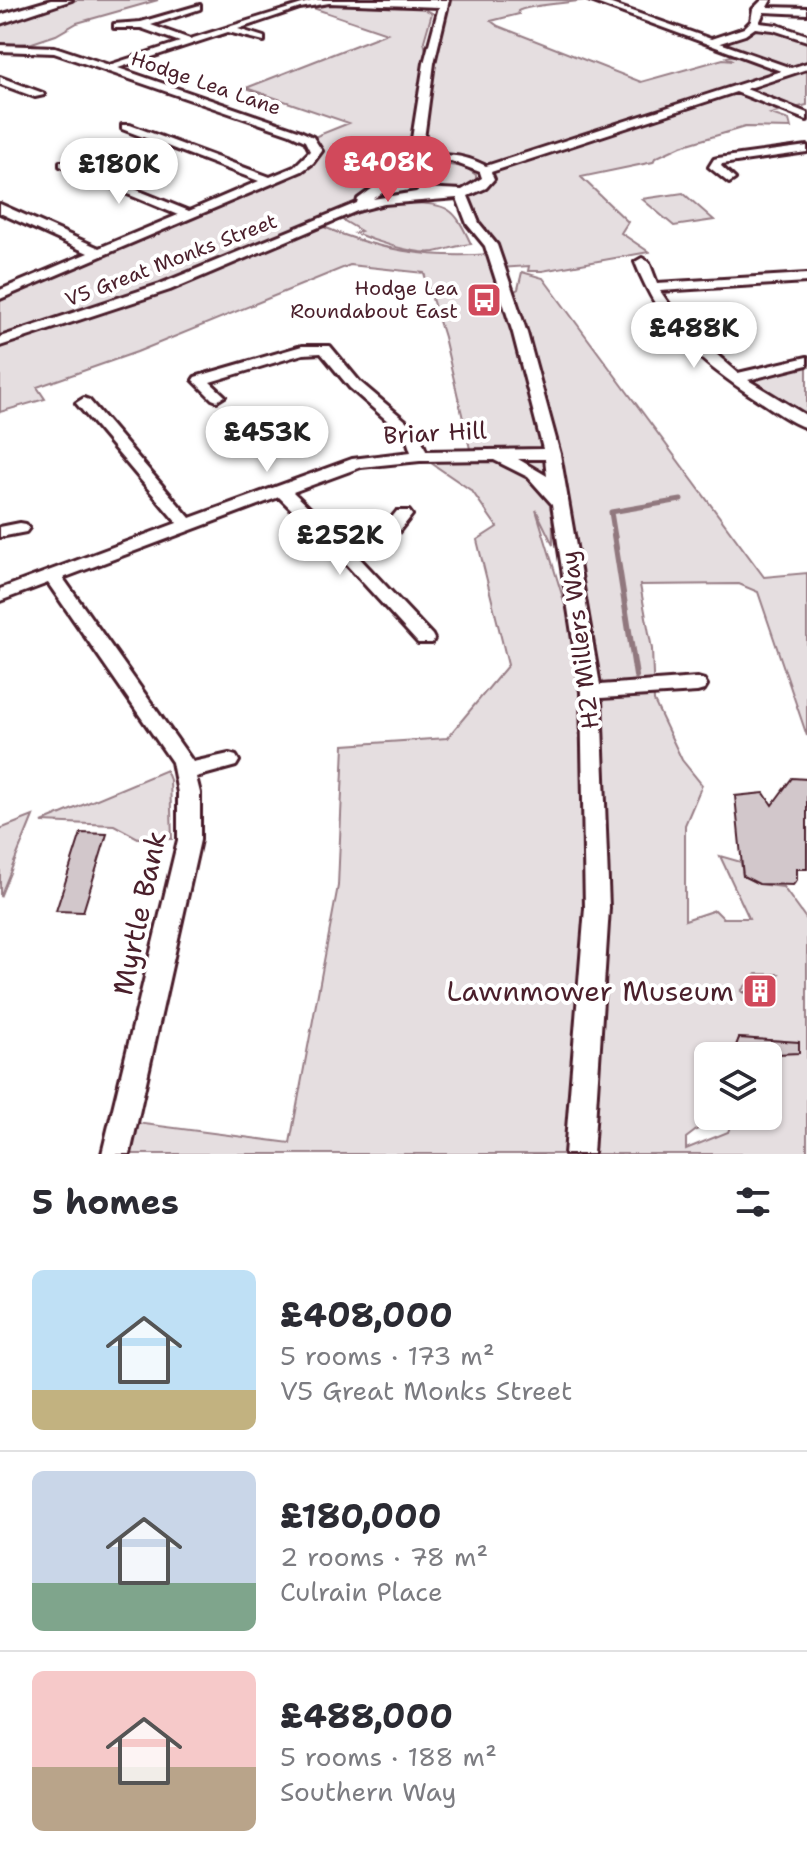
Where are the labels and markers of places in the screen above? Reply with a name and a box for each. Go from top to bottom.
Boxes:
pin: £408K [332,136,444,204]
pin: £180K [63,138,175,206]
place label: Hodge Lea Roundabout East [290,275,459,324]
bus stop icon: Hodge Lea Roundabout East [465,281,503,319]
pin: £488K [638,302,750,370]
pin: £453K [211,406,323,474]
pin: £252K [284,509,396,577]
place label: Lawnmower Museum [447,972,734,1010]
building icon: Lawnmower Museum [741,972,779,1010]

